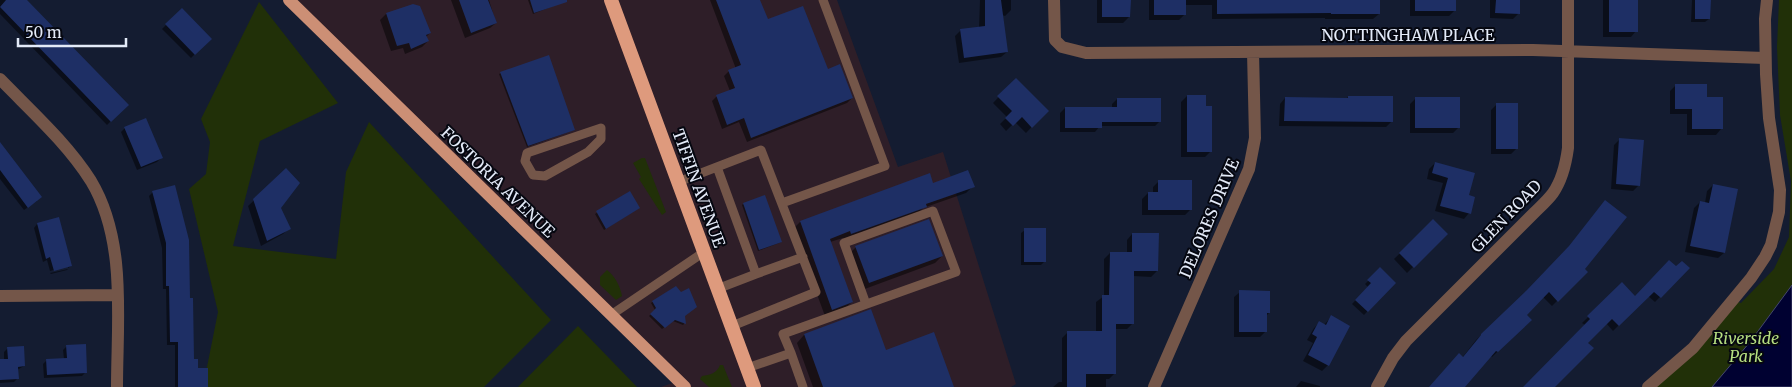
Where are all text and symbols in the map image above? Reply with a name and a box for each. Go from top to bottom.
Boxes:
scale bar [18,15,125,47]
text: 50 m [25,23,62,42]
street label: NOTTINGHAM PLACE [1321,25,1495,45]
street label: FOSTORIA AVENUE [437,123,560,242]
street label: TIFFIN AVENUE [668,126,730,251]
street label: DELORES DRIVE [1175,155,1243,281]
street label: GLEN ROAD [1466,176,1546,256]
park label: Riverside Park [1713,328,1779,366]

